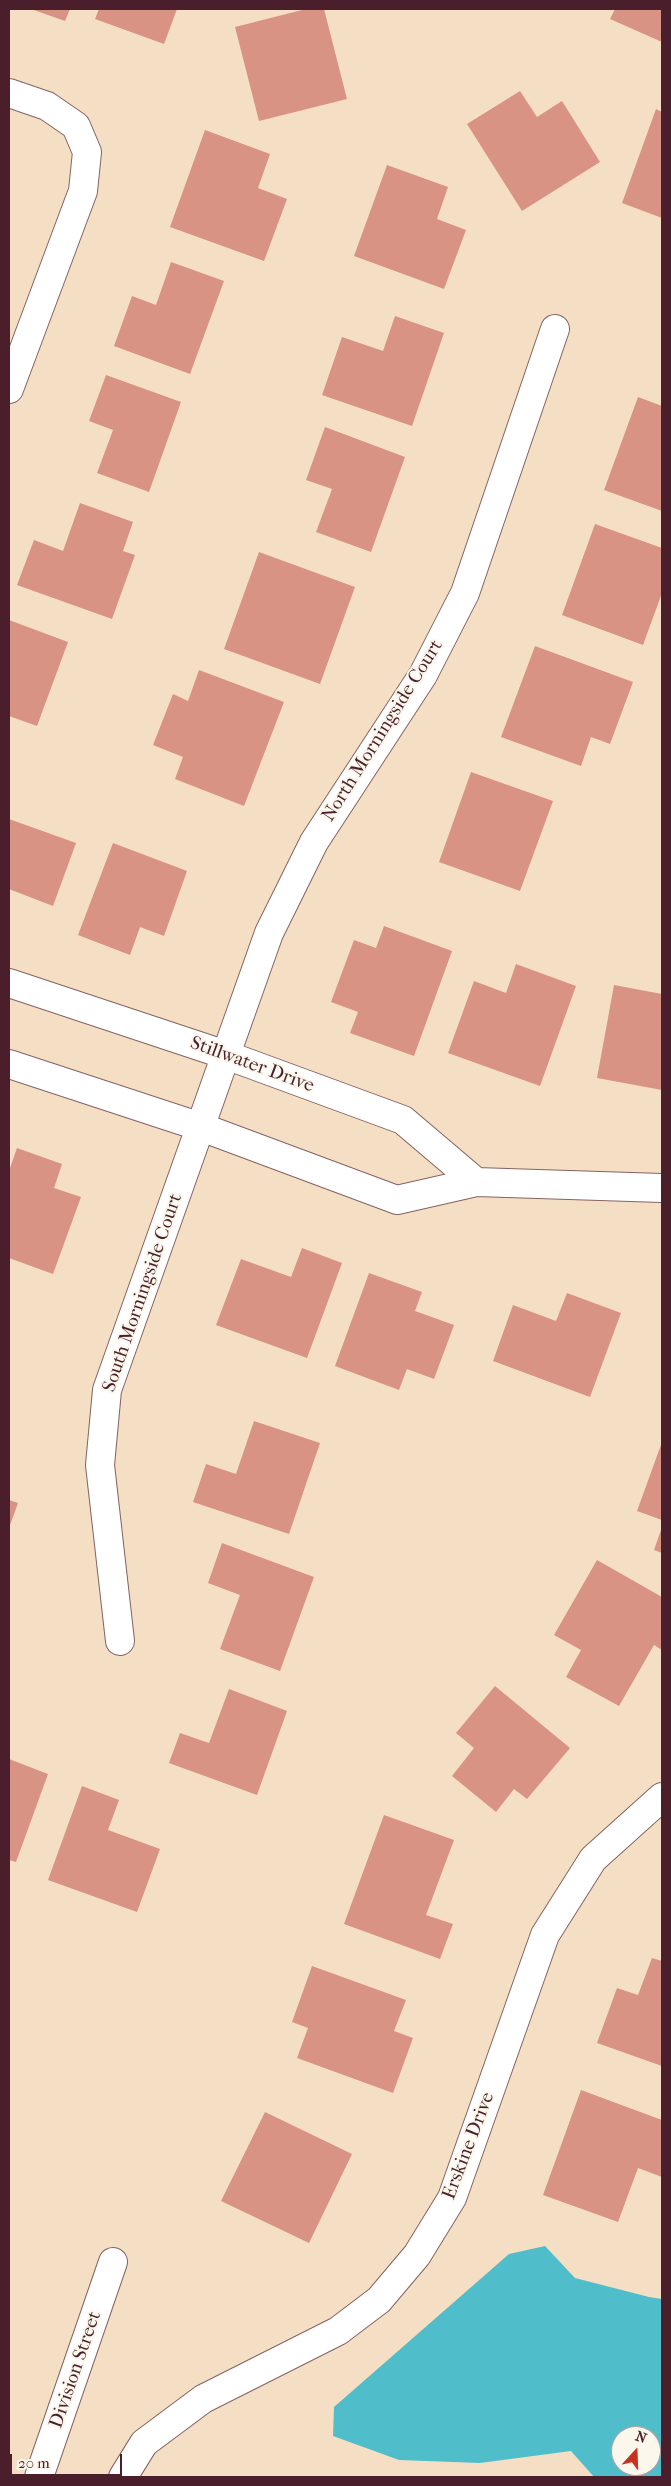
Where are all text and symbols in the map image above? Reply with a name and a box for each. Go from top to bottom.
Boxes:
street label: North Morningside Court [318,636,448,826]
street label: Stillwater Drive [187,1032,317,1098]
street label: South Morningside Court [98,1191,188,1395]
street label: Erskine Drive [438,2089,500,2203]
street label: Division Street [45,2309,107,2431]
north arrow [611,2426,661,2476]
text: N [633,2428,649,2447]
scale bar [12,2444,125,2476]
text: 20 m [18,2454,50,2472]

